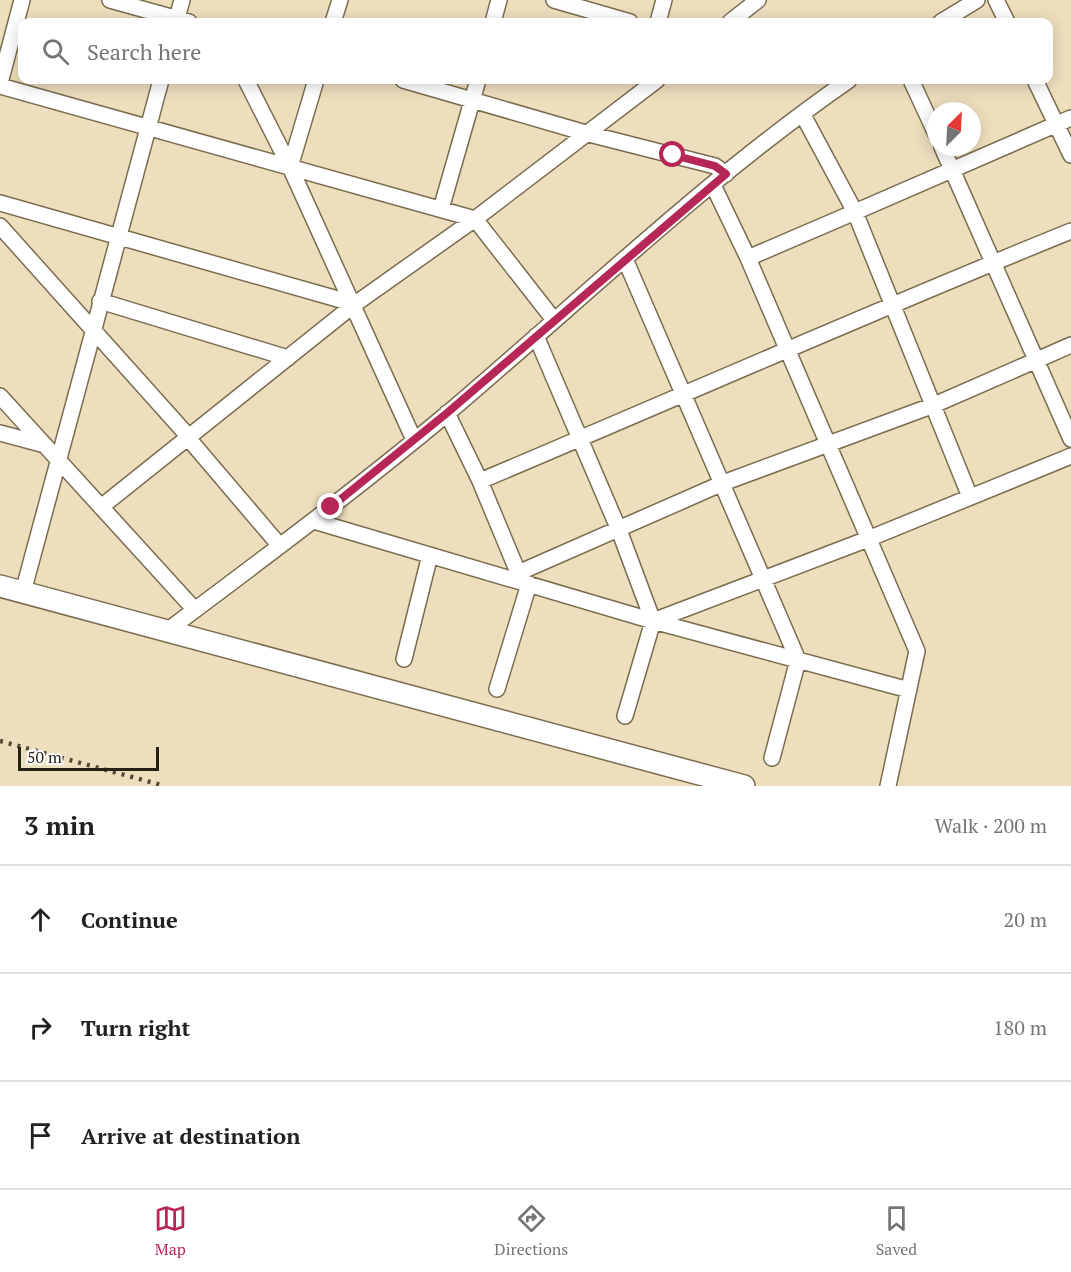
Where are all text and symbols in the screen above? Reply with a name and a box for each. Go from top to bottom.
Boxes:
search box [18,18,1053,84]
icon: search [39,35,72,68]
text: Search here [87,37,201,66]
north arrow [927,102,981,156]
route start [659,141,685,167]
route end [317,493,343,519]
scale bar [18,744,159,772]
text: 50 m [27,746,62,768]
text: 3 min [24,808,95,842]
text: Walk · 200 m [935,812,1047,839]
icon: ahead [24,903,57,936]
text: Continue [81,905,178,934]
text: 20 m [1004,906,1047,933]
icon: right [24,1011,57,1044]
text: Turn right [81,1013,190,1042]
text: 180 m [993,1014,1047,1041]
icon: arrive [24,1119,57,1152]
text: Arrive at destination [81,1121,300,1150]
tab: Map [154,1202,187,1260]
tab: Directions [494,1202,568,1260]
tab: Saved [876,1202,917,1260]

